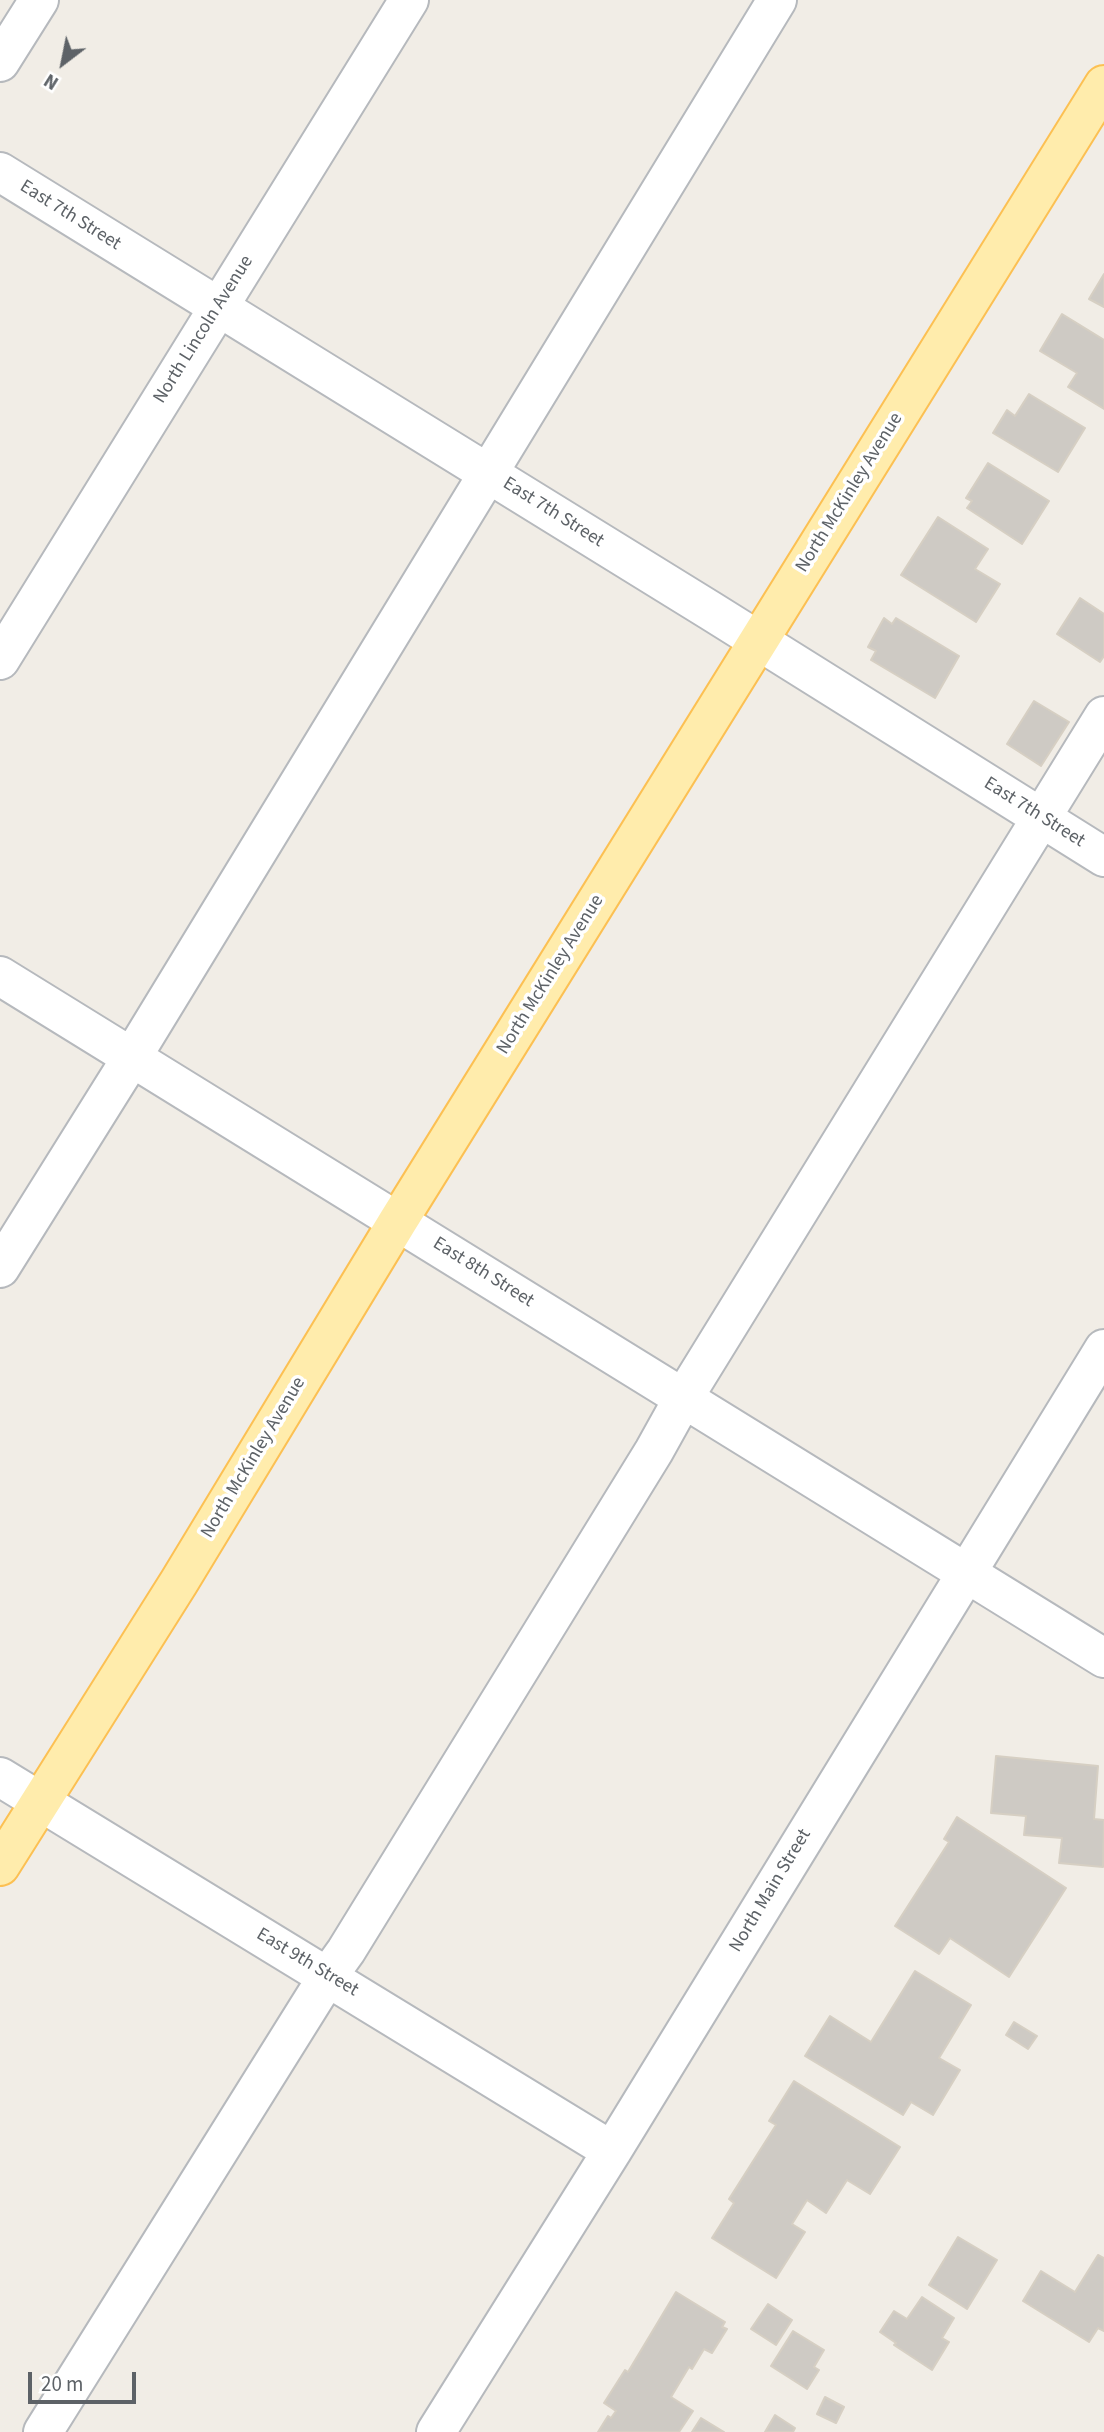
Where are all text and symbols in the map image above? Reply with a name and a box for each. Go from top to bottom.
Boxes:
north arrow [28,28,98,98]
text: N [39,66,64,96]
street label: East 7th Street [15,176,125,256]
street label: North Lincoln Avenue [149,252,259,408]
street label: North McKinley Avenue [792,409,908,577]
street label: East 7th Street [498,473,608,553]
street label: East 7th Street [979,773,1089,853]
street label: North McKinley Avenue [493,891,609,1059]
street label: East 8th Street [428,1233,538,1313]
street label: North McKinley Avenue [197,1373,311,1543]
street label: North Main Street [725,1825,817,1957]
street label: East 9th Street [252,1924,362,2002]
scale bar [32,2358,140,2402]
text: 20 m [41,2369,83,2399]

